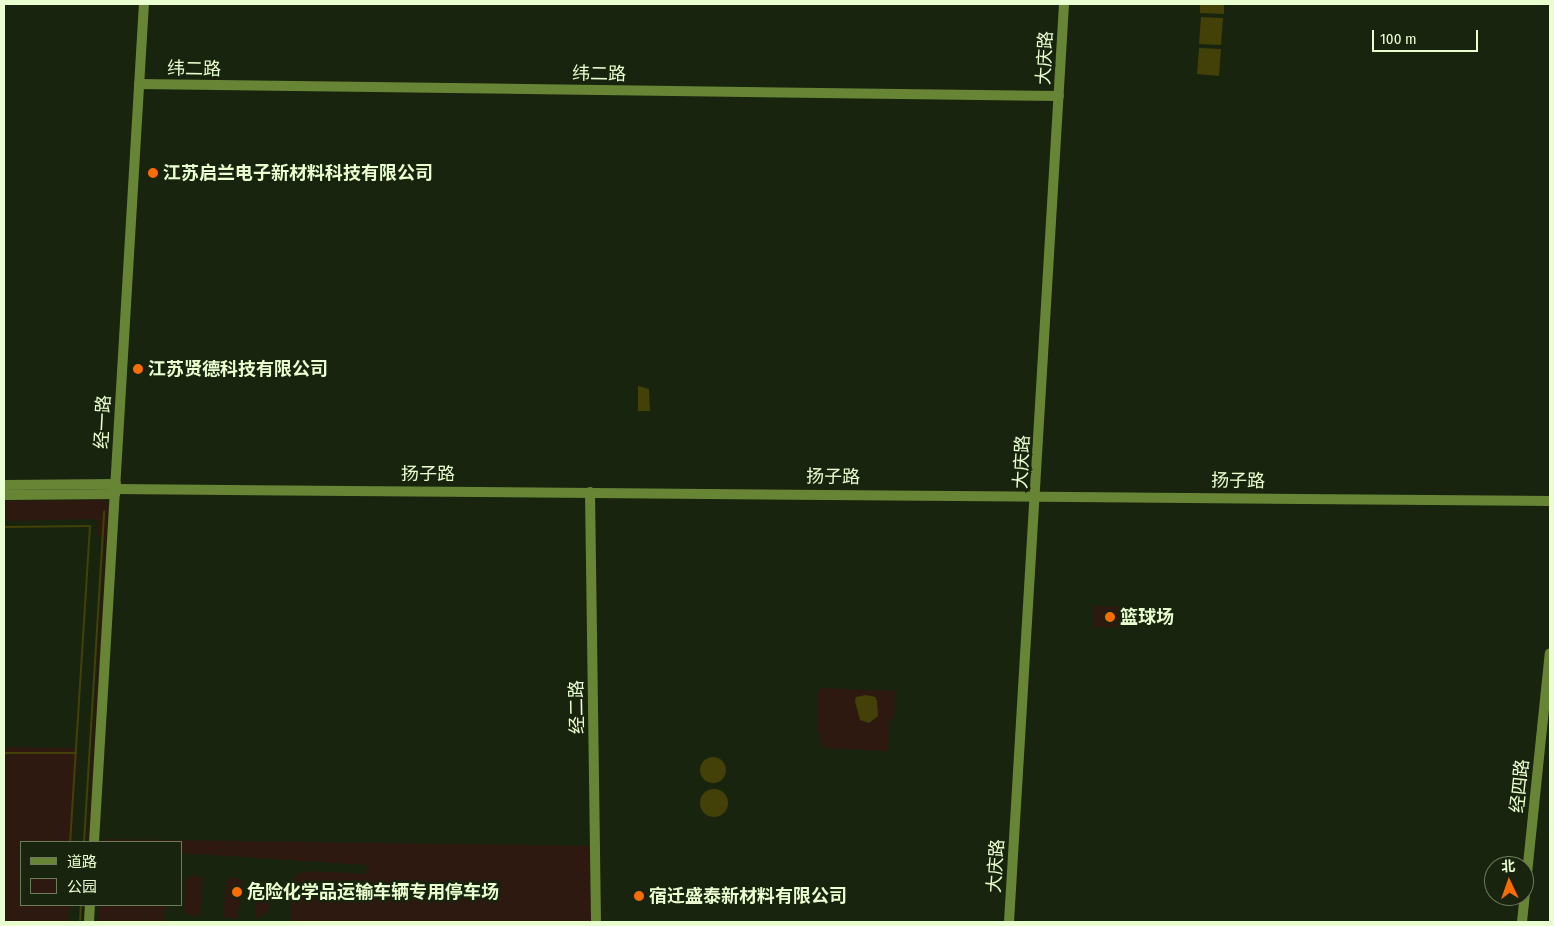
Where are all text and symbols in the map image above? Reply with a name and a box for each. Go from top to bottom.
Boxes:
scale bar [1374,20,1480,52]
street label: 大庆路 [1033,30,1057,86]
text: 100 m [1380,30,1417,48]
street label: 纬二路 [167,58,221,80]
street label: 纬二路 [572,63,626,85]
place label: 江苏启兰电子新材料科技有限公司 [163,162,433,184]
marker: 江苏启兰电子新材料科技有限公司 [147,167,159,179]
place label: 江苏贤德科技有限公司 [148,358,328,380]
marker: 江苏贤德科技有限公司 [132,363,144,375]
street label: 经一路 [91,394,115,450]
street label: 大庆路 [1010,434,1034,490]
street label: 扬子路 [401,463,455,485]
street label: 扬子路 [806,466,860,488]
street label: 扬子路 [1211,470,1265,492]
place label: 篮球场 [1120,606,1174,628]
marker: 篮球场 [1104,611,1116,623]
street label: 经二路 [566,680,588,734]
street label: 经四路 [1506,758,1534,814]
street label: 大庆路 [983,838,1009,894]
legend [20,841,182,906]
text: 道路 [67,853,97,871]
north arrow [1484,856,1534,906]
text: 北 [1501,858,1516,875]
text: 公园 [67,878,97,896]
place label: 危险化学品运输车辆专用停车场 [247,881,499,903]
place label: 宿迁盛泰新材料有限公司 [649,885,847,907]
marker: 危险化学品运输车辆专用停车场 [231,886,243,898]
marker: 宿迁盛泰新材料有限公司 [633,890,645,902]

